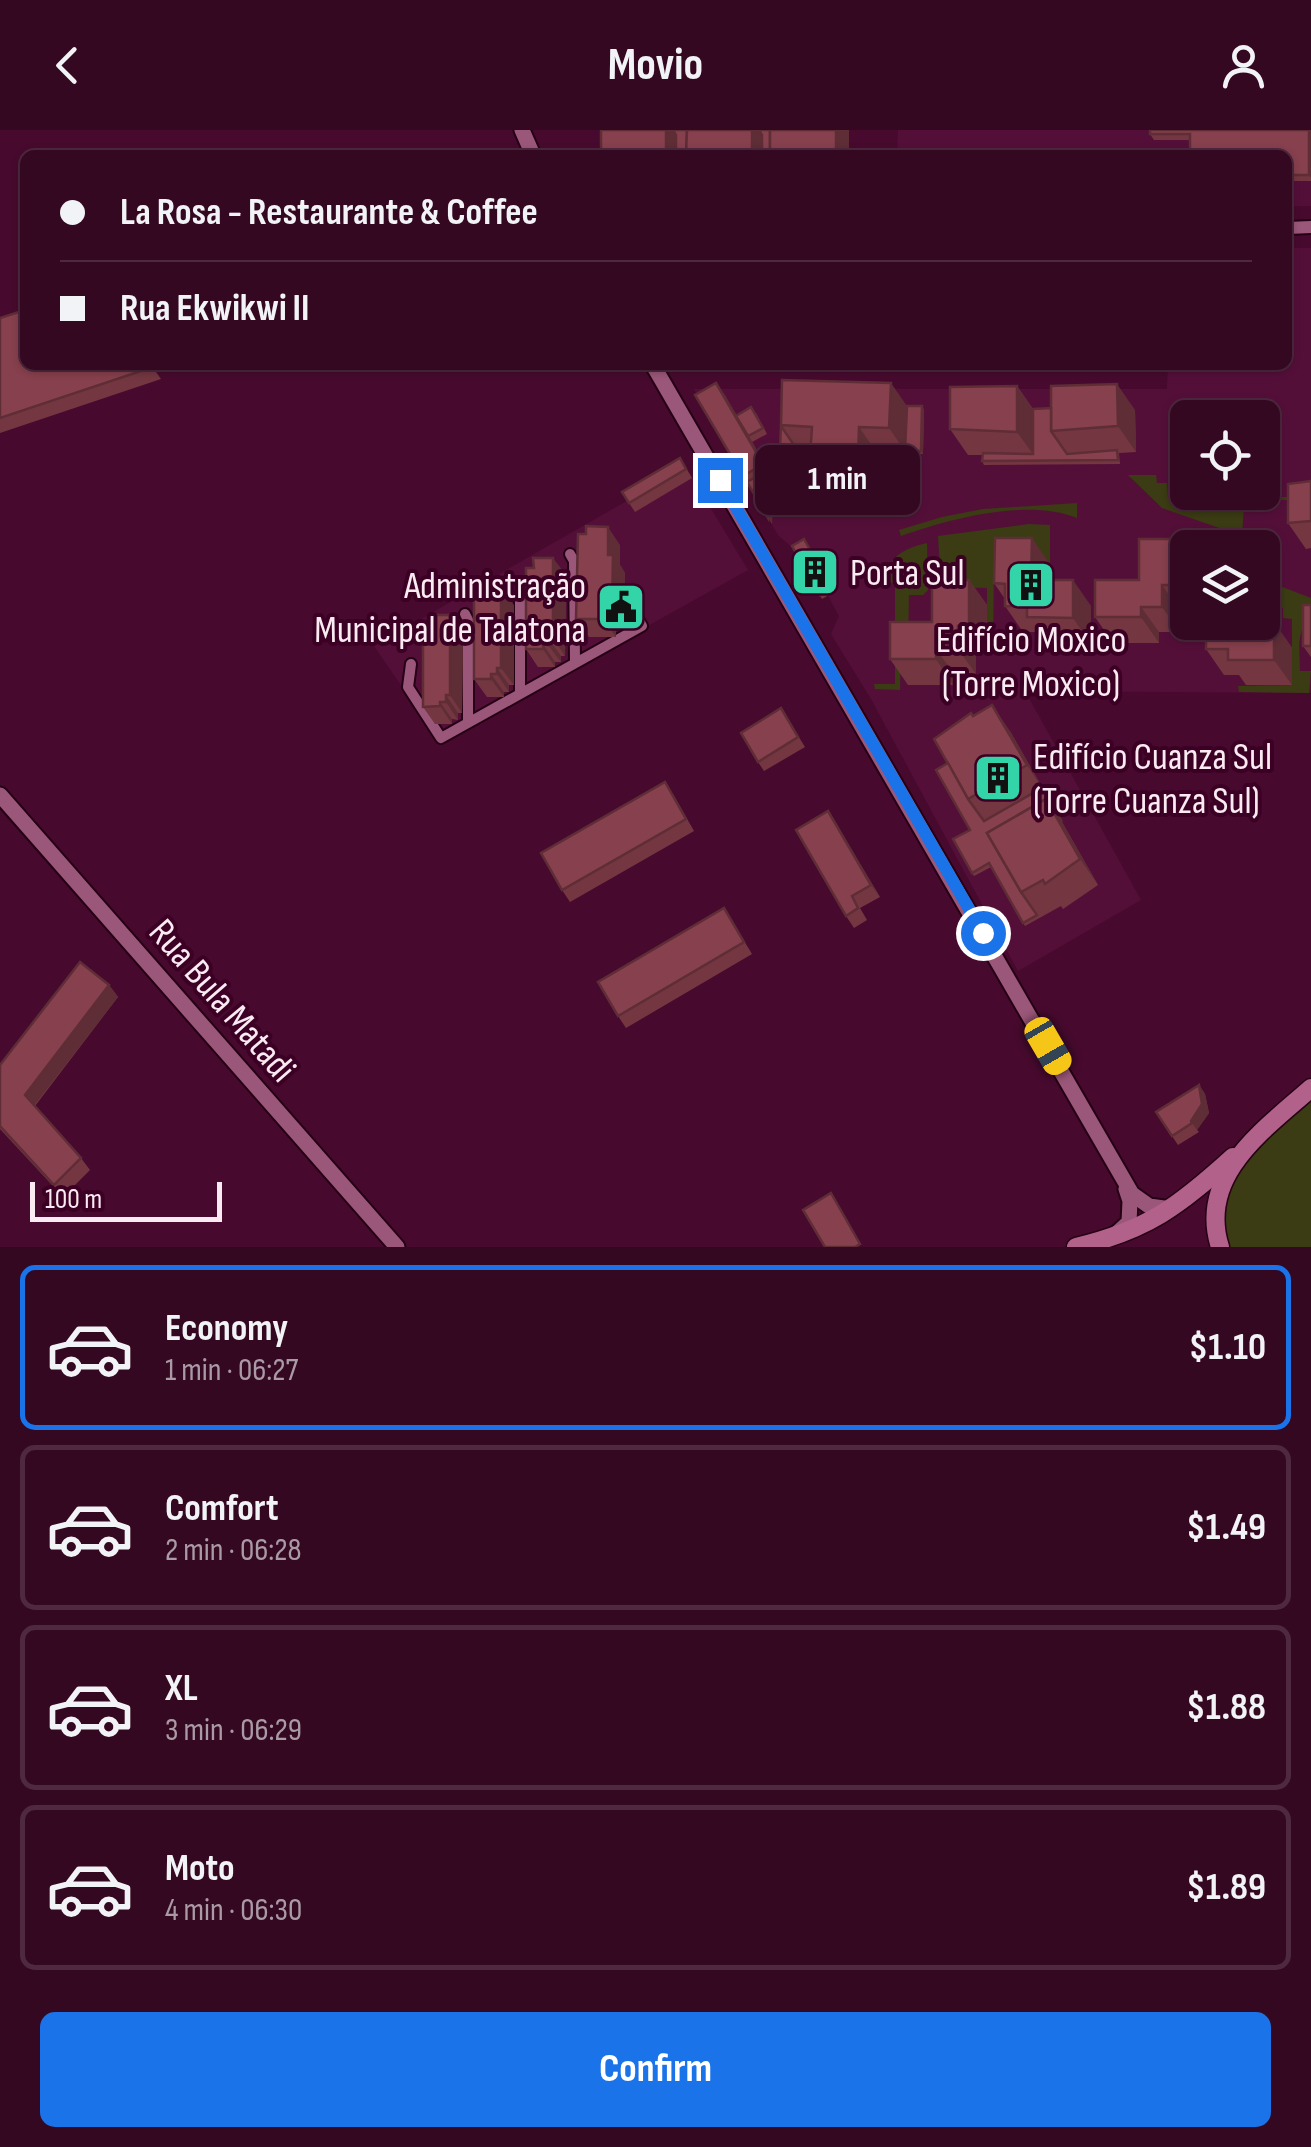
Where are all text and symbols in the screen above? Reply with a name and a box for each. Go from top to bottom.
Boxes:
icon: back [40,38,95,93]
text: Movio [608,38,703,93]
icon: person [1216,38,1271,93]
text: La Rosa - Restaurante & Coffee [120,190,538,235]
text: Rua Ekwikwi II [120,286,309,331]
map controls [1170,400,1280,640]
button: locate [1170,400,1280,510]
callout: 1 min [755,445,920,515]
route end [698,458,743,503]
text: 1 min [808,460,867,499]
button: layers [1170,530,1280,640]
building icon: Porta Sul [789,546,841,598]
place label: Porta Sul [850,551,964,596]
building icon: Edifício Moxico (Torre Moxico) [1005,559,1057,611]
place label: Administração Municipal de Talatona [314,564,586,653]
public building icon: Administração Municipal de Talatona [595,581,647,633]
place label: Edifício Moxico (Torre Moxico) [936,618,1126,707]
place label: Edifício Cuanza Sul (Torre Cuanza Sul) [1033,735,1272,824]
building icon: Edifício Cuanza Sul (Torre Cuanza Sul) [972,752,1024,804]
street label: Rua Bula Matadi [139,910,305,1092]
route start [961,911,1006,956]
car [1020,1013,1076,1079]
scale bar [30,1177,222,1222]
text: 100 m [45,1183,102,1216]
icon: car [45,1303,135,1393]
text: Economy [165,1306,288,1351]
text: $1.10 [1189,1325,1266,1370]
text: 1 min · 06:27 [165,1351,298,1390]
icon: car [45,1483,135,1573]
text: Comfort [165,1486,279,1531]
text: $1.49 [1186,1505,1266,1550]
text: 2 min · 06:28 [165,1531,302,1570]
icon: car [45,1663,135,1753]
text: XL [165,1666,198,1711]
text: $1.88 [1186,1685,1266,1730]
text: 3 min · 06:29 [165,1711,302,1750]
icon: car [45,1843,135,1933]
text: Moto [165,1846,235,1891]
text: $1.89 [1186,1865,1266,1910]
text: 4 min · 06:30 [165,1891,302,1930]
button: Confirm [40,2012,1271,2127]

